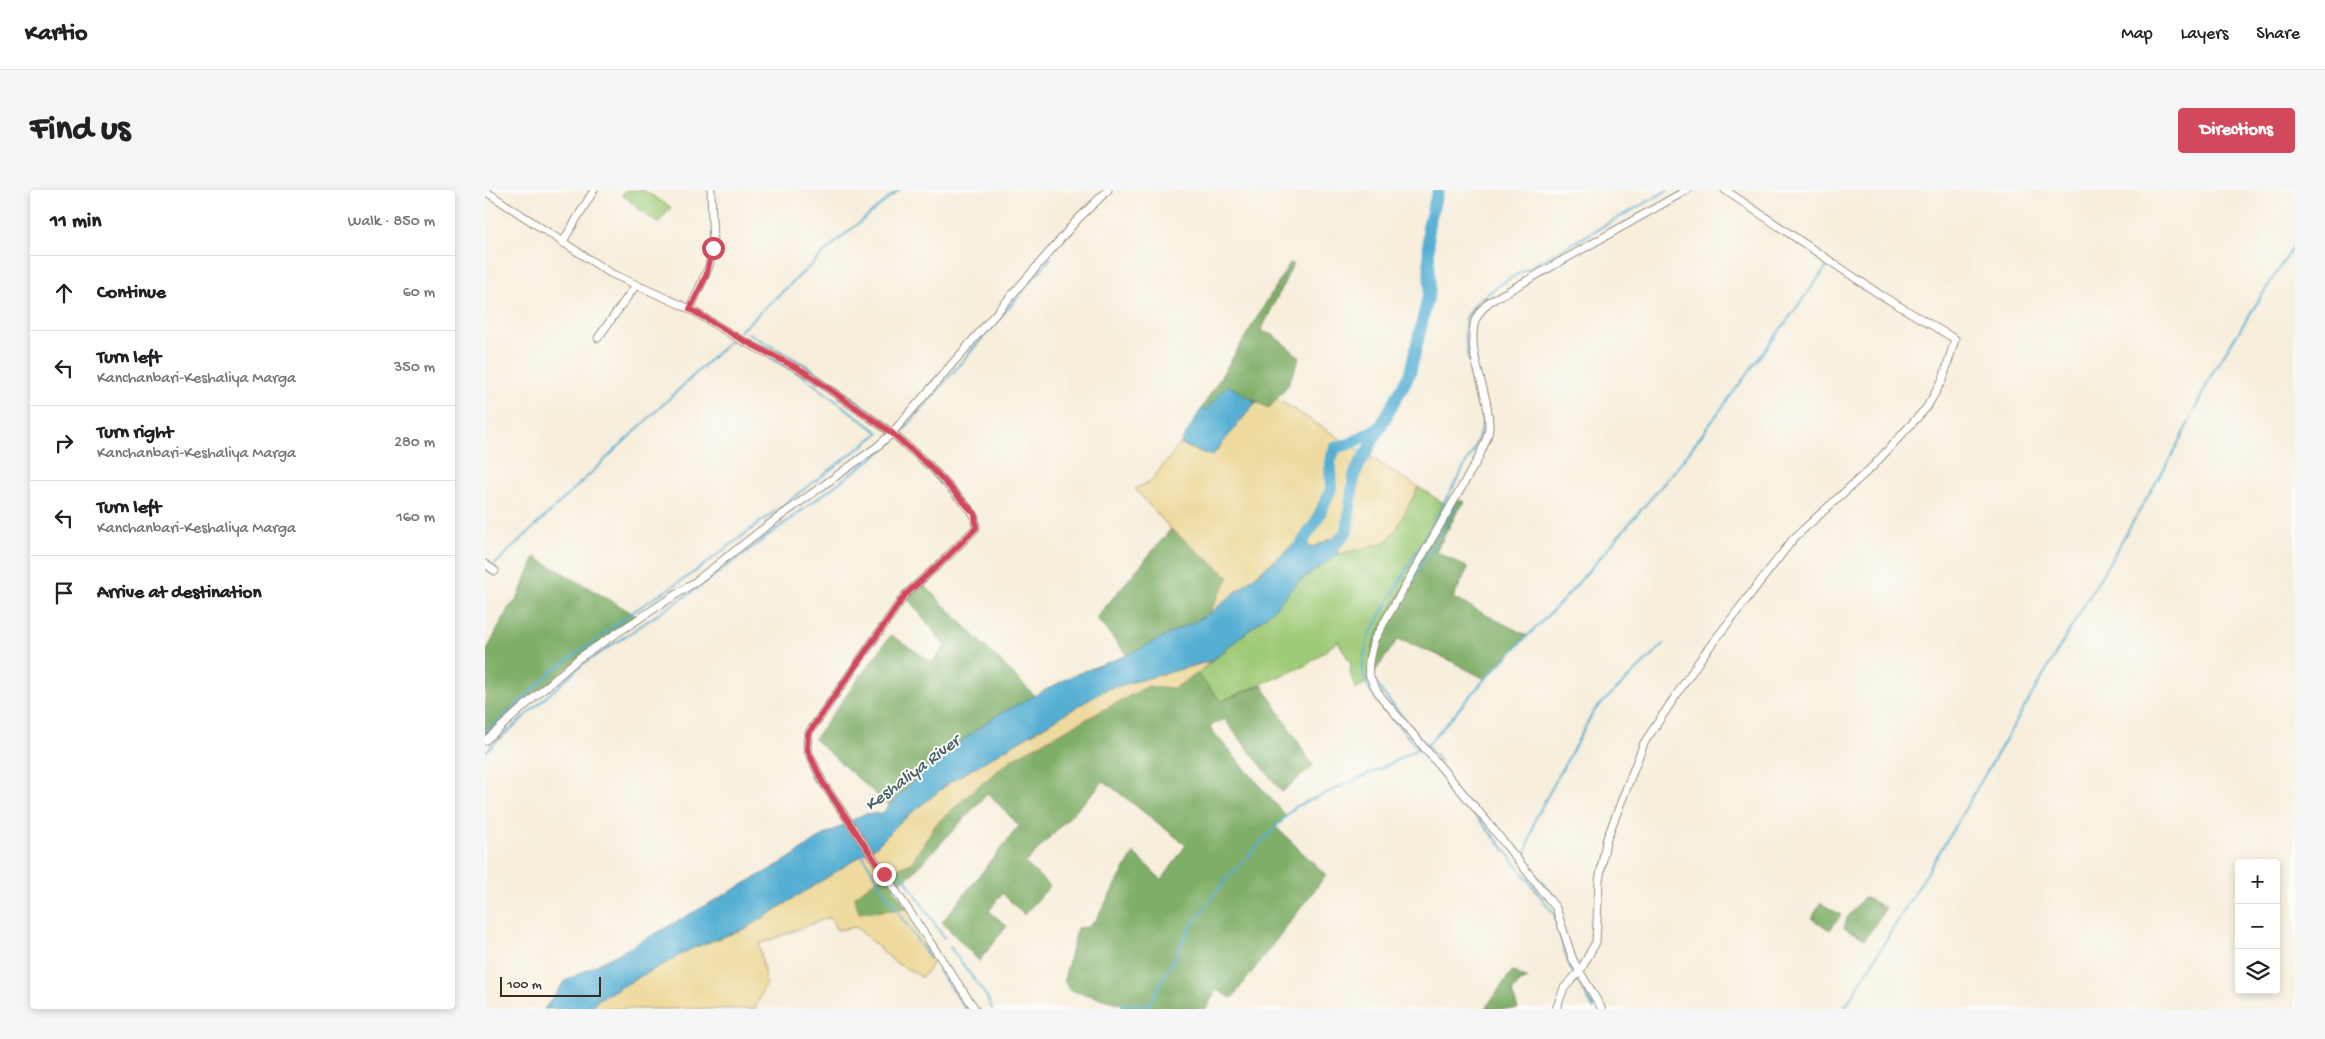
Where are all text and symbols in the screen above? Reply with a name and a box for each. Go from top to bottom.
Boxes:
text: Kartio [25,20,88,49]
text: Map [2121,24,2153,45]
text: Layers [2181,24,2228,45]
text: Share [2256,24,2300,45]
button: Directions [2178,108,2295,153]
text: Find us [30,110,130,151]
text: 11 min [50,210,101,235]
text: Walk · 850 m [348,213,435,232]
route start [702,237,725,260]
icon: ahead [50,279,78,307]
text: Continue [97,282,166,305]
text: 60 m [403,284,435,303]
text: Turn left [97,347,161,370]
icon: left [50,354,78,382]
text: 350 m [394,359,435,378]
text: Kanchanbari-Keshaliya Marga [97,370,296,389]
text: Turn right [97,422,173,445]
icon: right [50,429,78,457]
text: 280 m [394,434,435,453]
text: Kanchanbari-Keshaliya Marga [97,445,296,464]
text: Turn left [97,497,161,520]
icon: left [50,504,78,532]
text: 160 m [396,509,435,528]
text: Kanchanbari-Keshaliya Marga [97,520,296,539]
icon: arrive [50,579,78,607]
text: Arrive at destination [97,582,261,605]
water label: Keshaliya River [861,729,968,817]
map controls [2235,859,2280,994]
button: + [2235,859,2280,904]
route end [873,863,896,886]
button: − [2235,904,2280,949]
button: layers [2235,949,2280,994]
scale bar [500,974,601,997]
text: 100 m [507,977,542,994]

